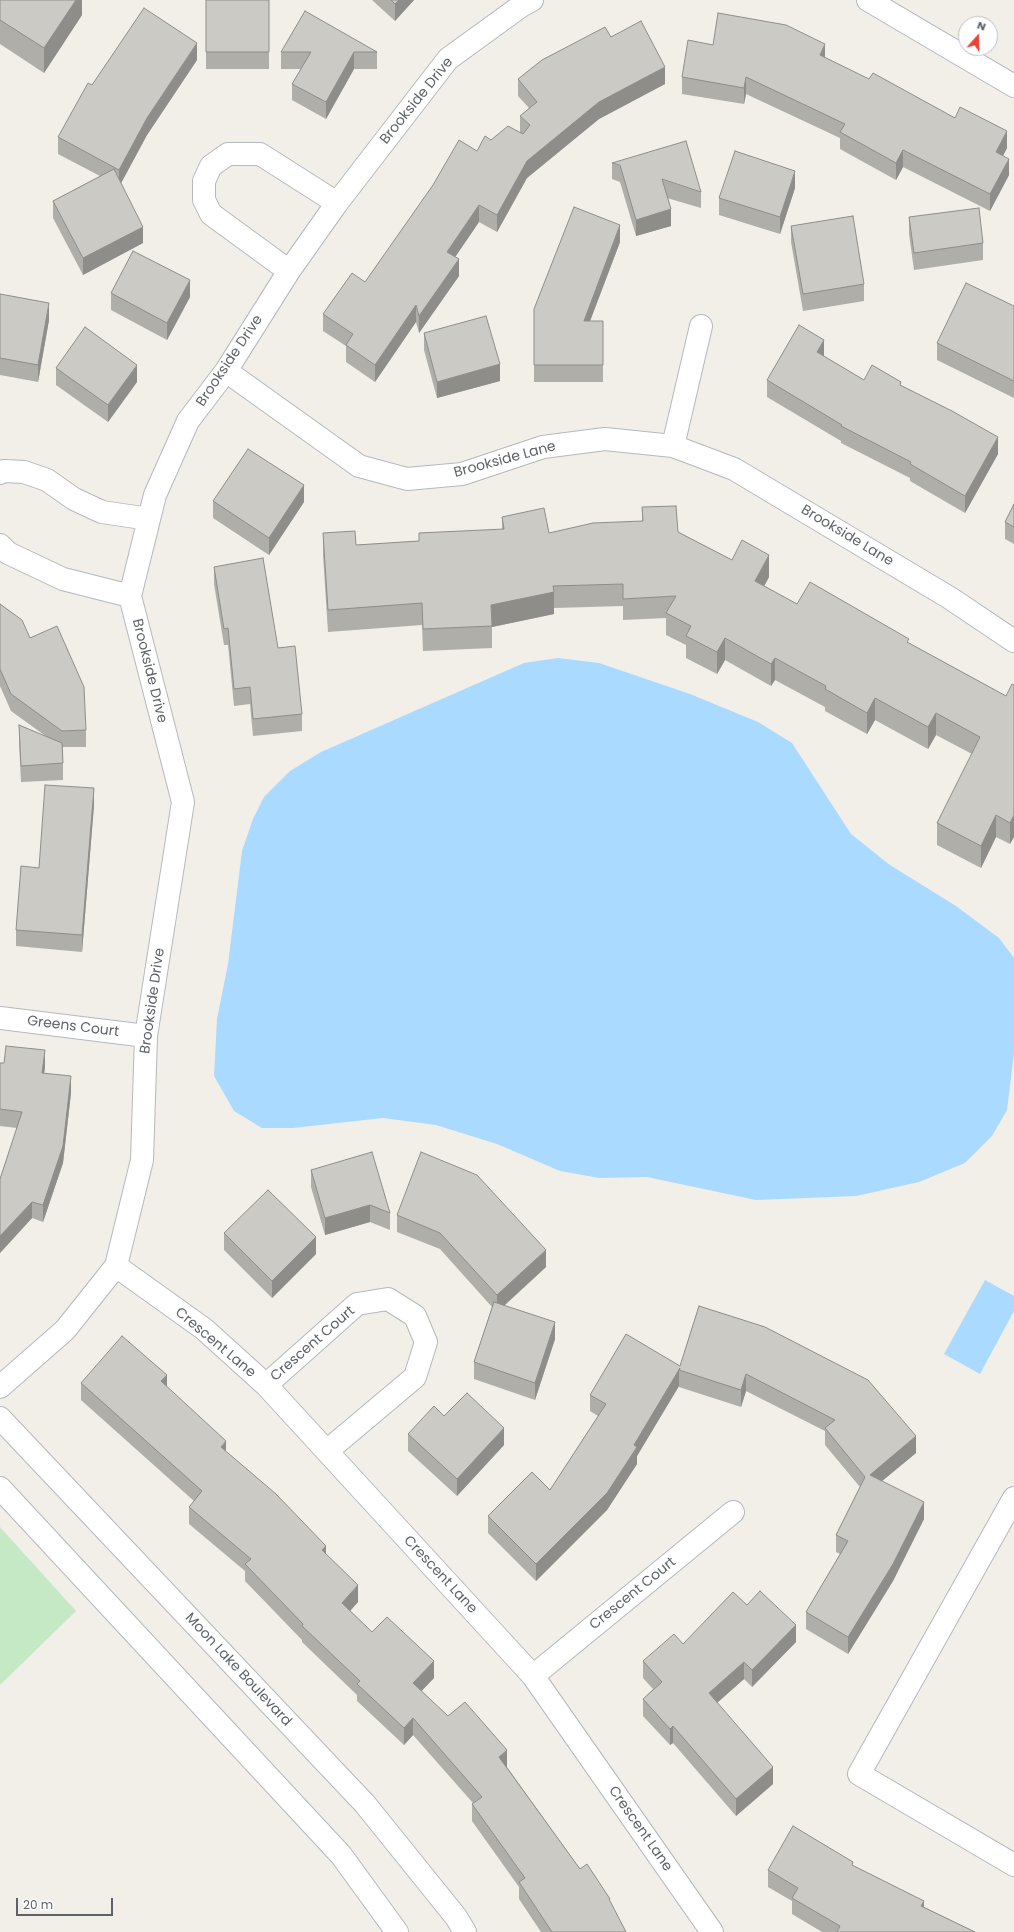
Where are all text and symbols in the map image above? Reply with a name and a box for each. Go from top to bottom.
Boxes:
north arrow [958,16,998,56]
text: N [975,17,988,35]
street label: Brookside Drive [377,54,457,148]
street label: Brookside Drive [193,312,267,410]
street label: Brookside Lane [452,438,558,482]
street label: Brookside Lane [798,502,896,570]
street label: Brookside Drive [128,617,170,725]
street label: Brookside Drive [137,947,169,1055]
street label: Greens Court [26,1013,120,1041]
street label: Crescent Court [267,1303,359,1385]
street label: Crescent Lane [171,1304,259,1382]
street label: Crescent Lane [400,1533,480,1617]
street label: Crescent Court [587,1554,679,1634]
street label: Moon Lake Boulevard [181,1610,295,1730]
street label: Crescent Lane [604,1783,676,1875]
scale bar [18,1890,115,1916]
text: 20 m [23,1896,53,1913]

